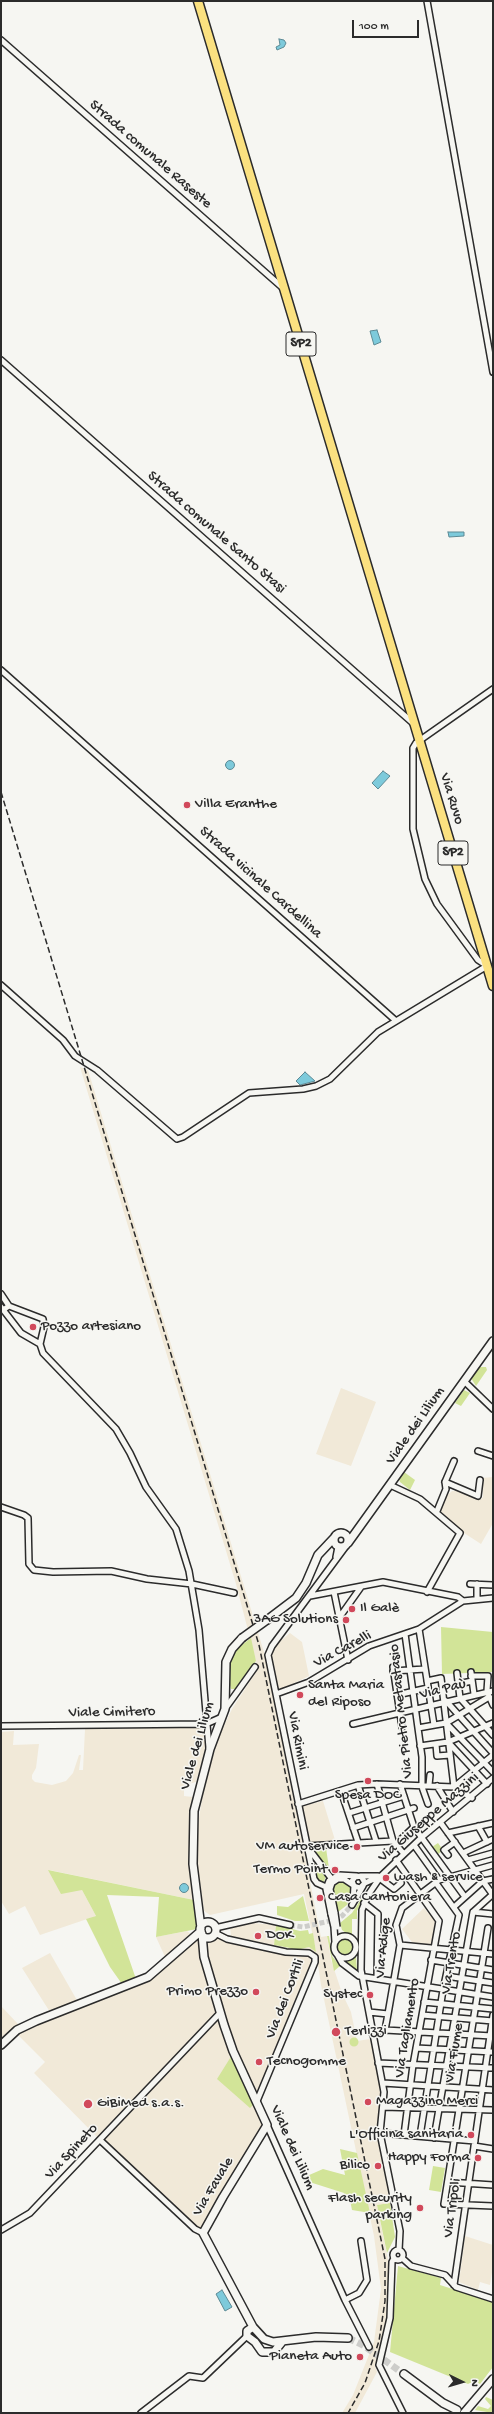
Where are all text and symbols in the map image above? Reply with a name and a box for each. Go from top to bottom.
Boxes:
scale bar [354,12,421,38]
text: 100 m [359,20,389,34]
street label: Strada comunale Raseste [85,97,215,213]
road number: SP2 [286,332,316,356]
street label: Strada comunale Santo Stasi [143,468,289,598]
street label: Via Ruvo [435,771,467,827]
place label: Villa Eranthe [195,796,277,814]
marker: Villa Eranthe [182,800,192,810]
street label: Strada vicinale Cardellina [195,823,325,943]
road number: SP2 [438,841,468,865]
place label: Pozzo artesiano [41,1318,141,1336]
marker: Pozzo artesiano [28,1322,38,1332]
street label: Viale dei Lilium [383,1384,449,1468]
place label: Il Galè [360,1600,399,1618]
marker: Il Galè [347,1604,357,1614]
place label: 3AG Solutions [253,1611,338,1629]
marker: 3AG Solutions [341,1615,351,1625]
street label: Via Carelli [311,1627,375,1673]
street label: Via Pietro Metastasio [386,1643,418,1779]
street label: Via Paù [418,1676,468,1704]
place label: Santa Maria del Riposo [308,1677,384,1712]
marker: Santa Maria del Riposo [295,1690,305,1700]
street label: Viale dei Lilium [177,1700,219,1792]
street label: Viale Cimitero [68,1703,156,1723]
street label: Via Rimini [283,1710,311,1772]
street label: Via Giuseppe Mazzini [375,1769,483,1867]
marker: Spesa DOC [363,1776,373,1786]
place label: Spesa DOC [335,1787,401,1805]
place label: VM autoservice [256,1838,349,1856]
marker: VM autoservice [352,1842,362,1852]
place label: Termo Point [254,1861,327,1879]
marker: Termo Point [330,1865,340,1875]
place label: wash & service [394,1869,483,1887]
marker: wash & service [381,1873,391,1883]
place label: Casa Cantoniera [328,1889,431,1907]
marker: Casa Cantoniera [315,1893,325,1903]
street label: Via Adige [372,1917,396,1979]
place label: DOK [266,1927,293,1945]
street label: Via Trento [438,1930,466,1996]
marker: DOK [253,1931,263,1941]
street label: Via dei Cortili [263,1957,309,2041]
street label: Via Tagliamento [391,1977,425,2079]
place label: Primo Prezzo [167,1983,248,2001]
place label: Systec [323,1986,362,2004]
marker: Primo Prezzo [251,1987,261,1997]
marker: Systec [365,1990,375,2000]
street label: Via Fiume [441,2022,469,2084]
place label: Terlizzi [345,2023,387,2041]
marker: Terlizzi [330,2026,342,2038]
place label: Tecnogomme [267,2053,346,2071]
marker: Tecnogomme [254,2057,264,2067]
place label: Magazzino Merci [376,2093,478,2111]
place label: GiBiMed s.a.s. [97,2095,185,2113]
marker: Magazzino Merci [363,2097,373,2107]
marker: GiBiMed s.a.s. [82,2098,94,2110]
street label: Viale dei Lilium [265,2103,319,2193]
street label: Via Spineto [42,2120,102,2184]
place label: L'Officina sanitaria [349,2126,463,2144]
marker: L'Officina sanitaria [466,2130,476,2140]
place label: Happy Forma [388,2149,470,2167]
marker: Happy Forma [473,2153,483,2163]
street label: Via Favale [189,2154,239,2220]
place label: Bilico [340,2157,370,2175]
marker: Bilico [373,2161,383,2171]
street label: Via Tripoli [440,2177,466,2239]
place label: Flash security parking [328,2190,412,2225]
marker: Flash security parking [415,2203,425,2213]
place label: Pianeta Auto [269,2348,352,2366]
marker: Pianeta Auto [355,2352,365,2362]
north arrow [442,2362,482,2402]
text: N [468,2379,480,2387]

